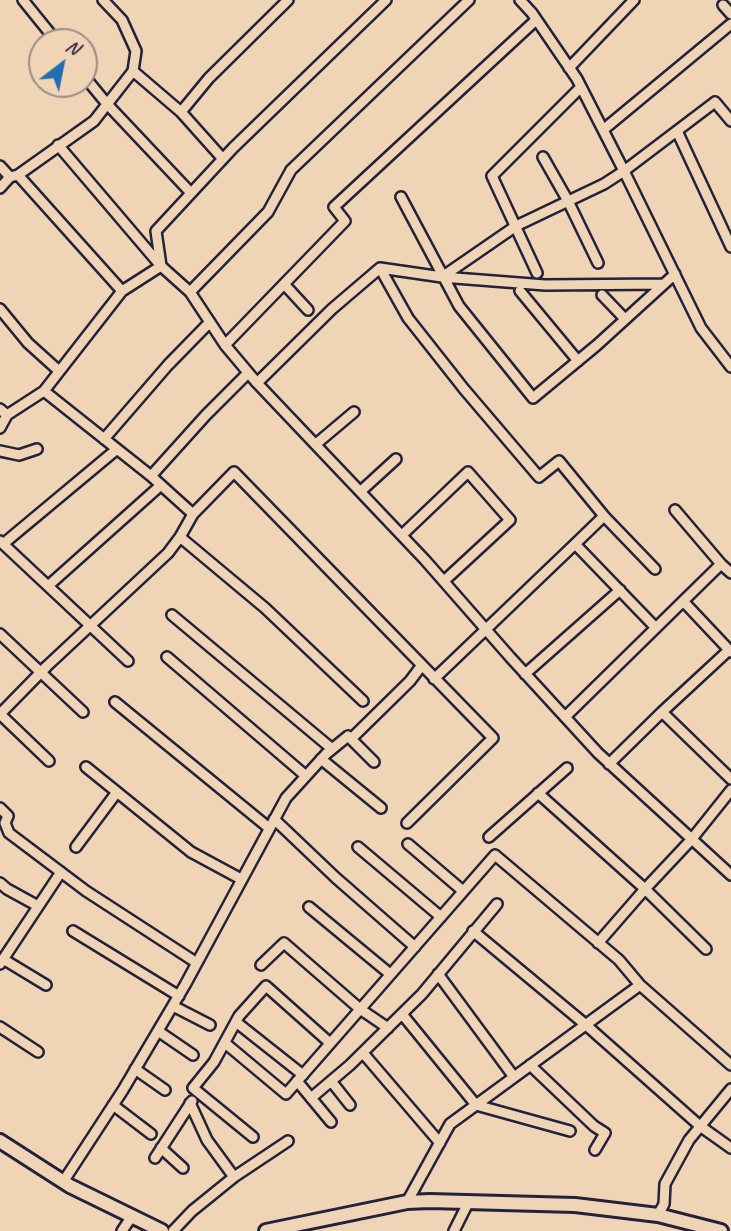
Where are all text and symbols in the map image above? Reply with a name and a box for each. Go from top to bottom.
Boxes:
north arrow [28,28,98,98]
text: N [62,34,84,60]

